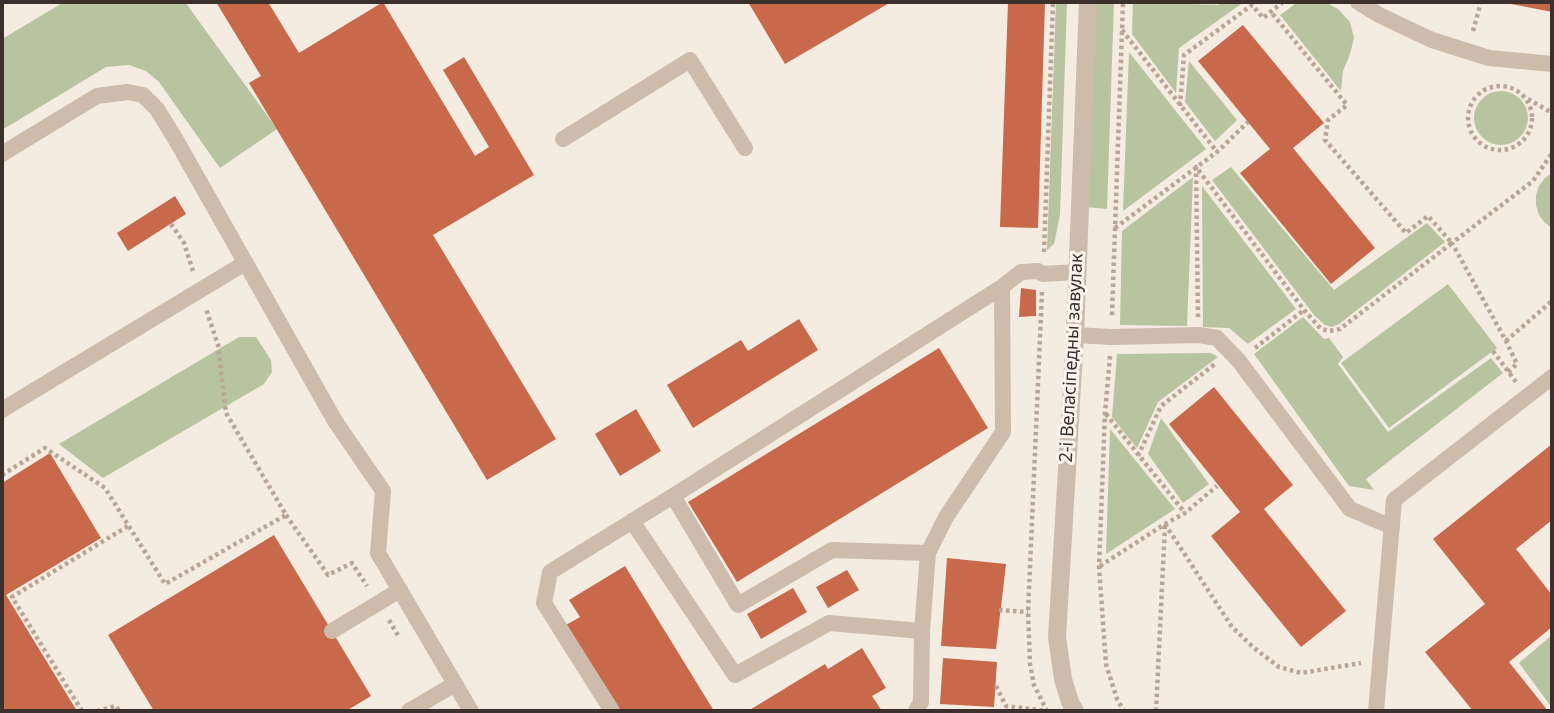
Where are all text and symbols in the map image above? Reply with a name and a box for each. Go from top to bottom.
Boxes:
street label: 2-і Веласіпедны завулак [1056,253,1088,463]

